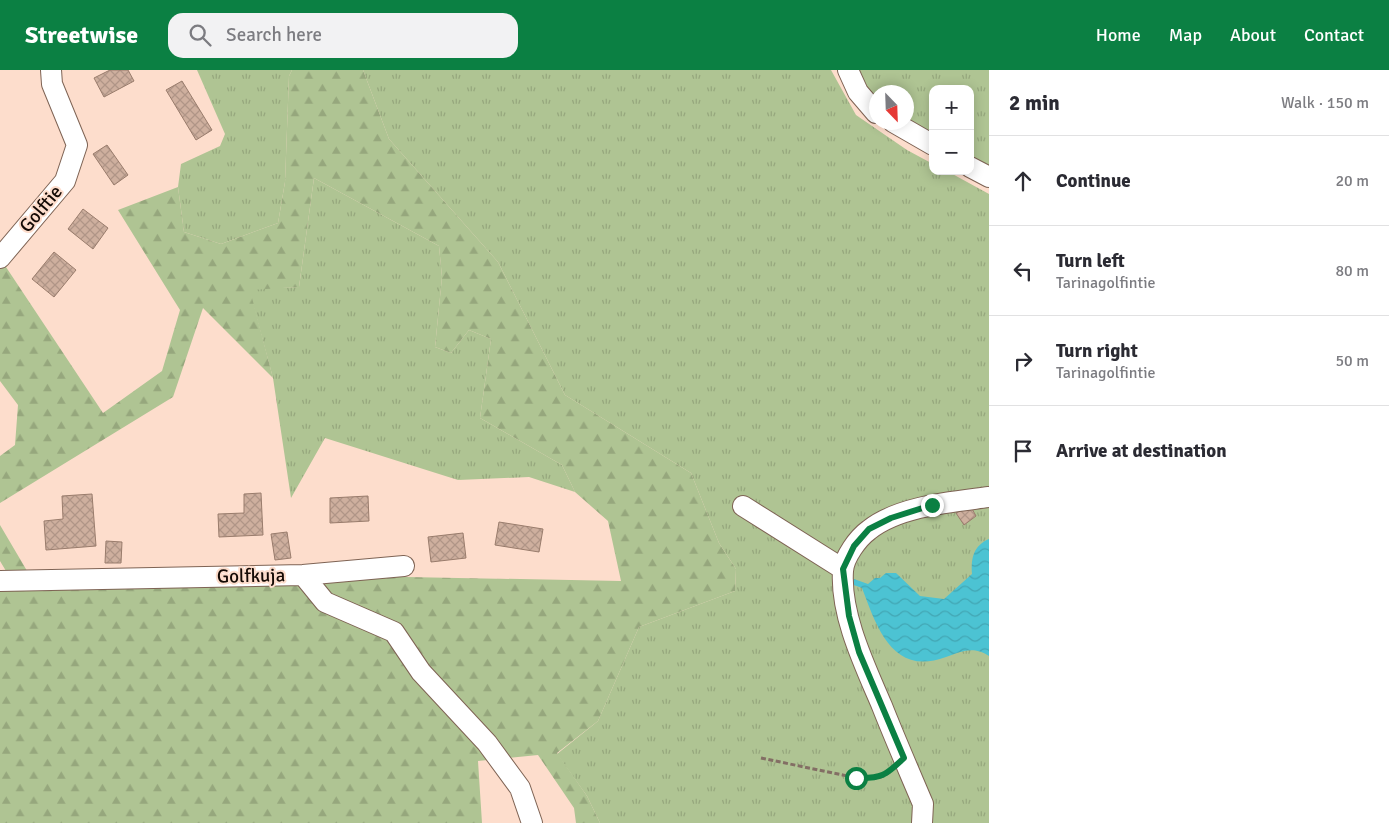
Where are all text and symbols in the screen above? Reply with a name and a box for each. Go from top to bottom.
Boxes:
search box [168,13,518,58]
text: Streetwise [25,20,138,50]
icon: search [186,21,214,49]
text: Search here [226,23,322,47]
text: Home [1096,24,1141,46]
text: Map [1169,24,1202,46]
text: About [1230,24,1276,46]
text: Contact [1304,24,1364,46]
north arrow [869,85,914,130]
map controls [929,85,974,175]
button: + [929,85,974,130]
text: 2 min [1009,90,1060,116]
text: Walk · 150 m [1281,93,1369,113]
button: − [929,130,974,175]
icon: ahead [1009,167,1037,195]
text: Continue [1056,169,1131,193]
text: 20 m [1335,171,1369,191]
street label: Golftie [14,180,68,238]
text: Turn left [1056,249,1125,273]
icon: left [1009,257,1037,285]
text: 80 m [1335,261,1369,281]
text: Tarinagolfintie [1056,273,1156,293]
text: Turn right [1056,339,1138,363]
icon: right [1009,347,1037,375]
text: 50 m [1335,351,1369,371]
text: Tarinagolfintie [1056,363,1156,383]
icon: arrive [1009,437,1037,465]
text: Arrive at destination [1056,439,1227,463]
route end [921,494,944,517]
street label: Golfkuja [217,563,285,589]
route start [845,767,868,790]

